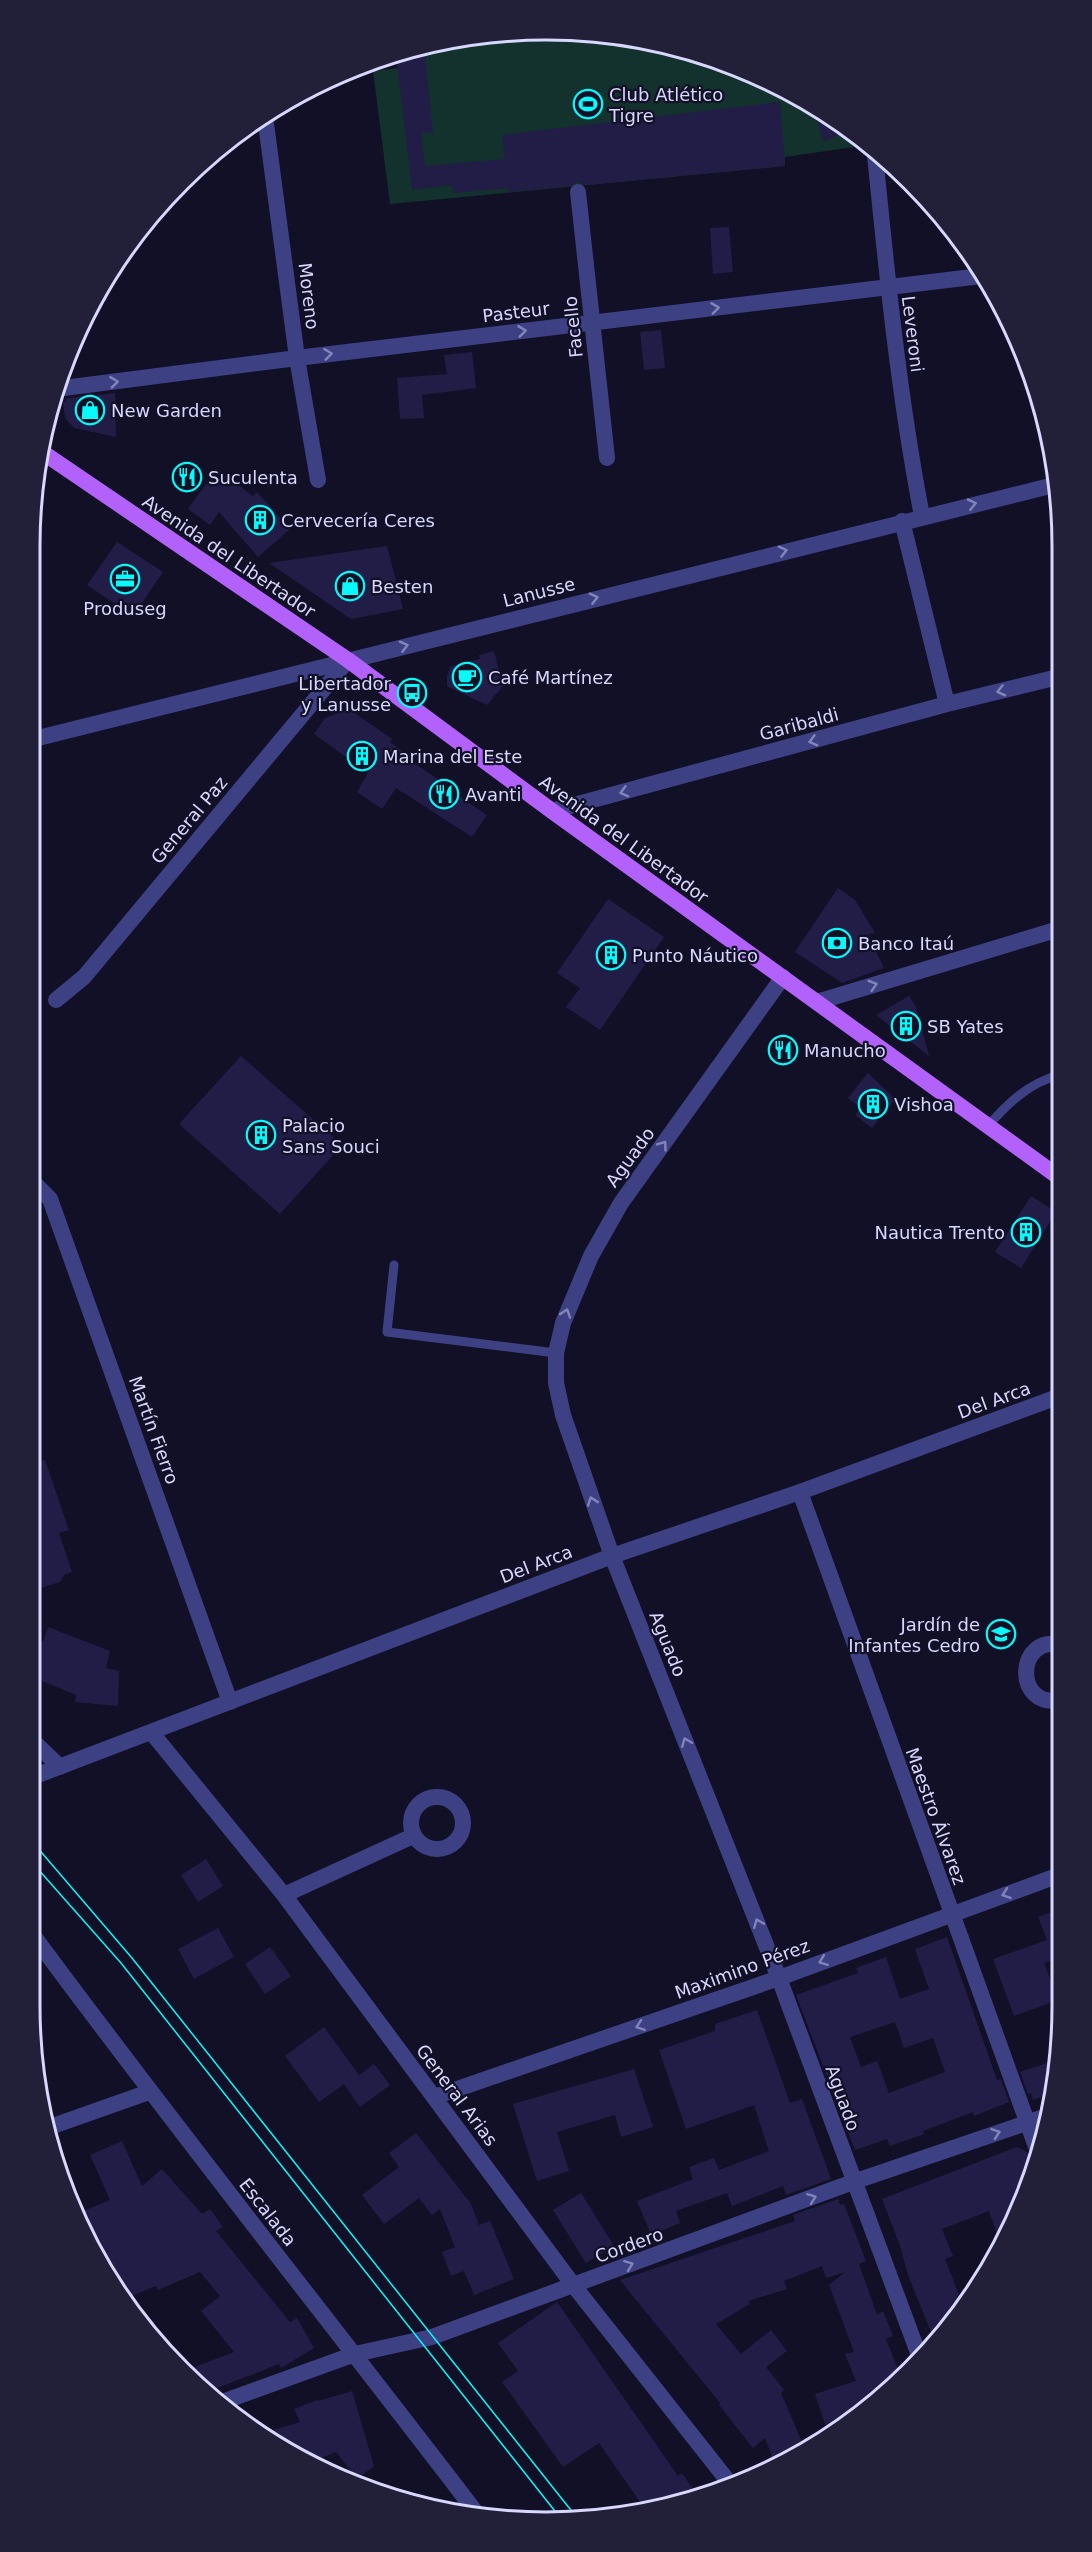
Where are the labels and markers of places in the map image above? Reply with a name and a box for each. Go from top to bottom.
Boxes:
place label: Club Atlético Tigre [608,84,723,126]
sports icon: Club Atlético Tigre [572,88,604,120]
shop icon: New Garden [74,394,106,426]
place label: New Garden [111,400,222,421]
restaurant icon: Suculenta [171,461,203,493]
place label: Suculenta [208,467,298,488]
building icon: Cervecería Ceres [244,504,276,536]
place label: Cervecería Ceres [281,510,435,531]
office icon: Produseg [109,563,141,595]
shop icon: Besten [334,570,366,602]
place label: Besten [371,576,433,597]
place label: Produseg [83,598,167,619]
cafe icon: Café Martínez [451,661,483,693]
place label: Café Martínez [488,667,613,688]
place label: Libertador y Lanusse [298,673,392,715]
bus stop icon: Libertador y Lanusse [396,677,428,709]
building icon: Marina del Este [346,740,378,772]
place label: Marina del Este [383,746,522,767]
restaurant icon: Avanti [428,778,460,810]
place label: Avanti [465,784,521,805]
bank icon: Banco Itaú [821,927,853,959]
place label: Banco Itaú [858,933,954,954]
building icon: Punto Náutico [595,939,627,971]
place label: Punto Náutico [632,945,758,966]
building icon: SB Yates [890,1010,922,1042]
place label: SB Yates [927,1016,1004,1037]
restaurant icon: Manucho [767,1034,799,1066]
place label: Manucho [804,1040,886,1061]
building icon: Vishoa [857,1088,889,1120]
place label: Vishoa [894,1094,954,1115]
place label: Palacio Sans Souci [282,1115,380,1157]
building icon: Palacio Sans Souci [245,1119,277,1151]
building icon: Nautica Trento [1010,1216,1042,1248]
place label: Nautica Trento [874,1222,1005,1243]
place label: Jardín de Infantes Cedro [848,1614,980,1656]
school or university icon: Jardín de Infantes Cedro [985,1618,1017,1650]

